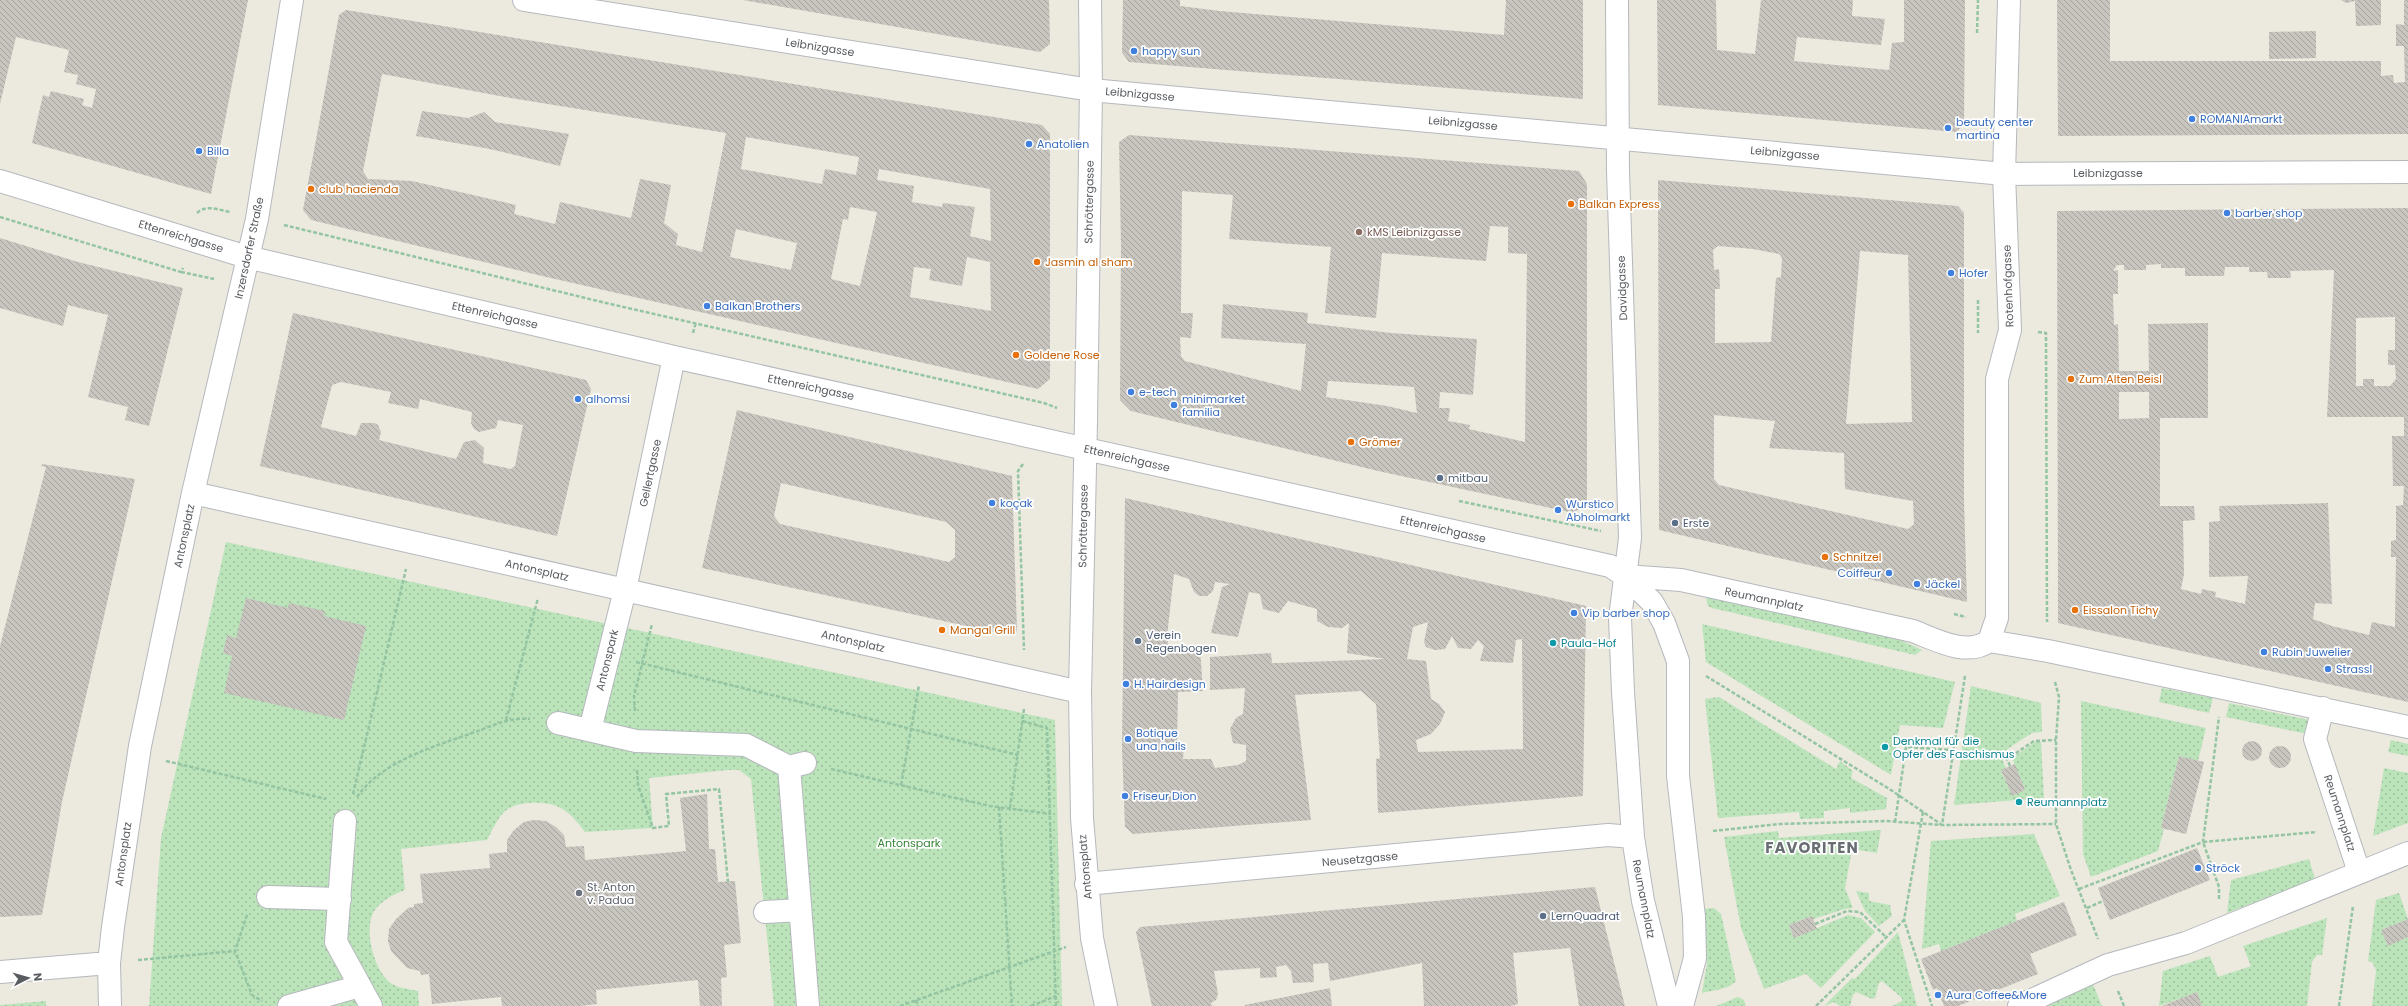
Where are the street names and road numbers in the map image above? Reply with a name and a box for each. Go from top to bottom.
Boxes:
street label: Leibnizgasse [784,34,856,60]
street label: Leibnizgasse [1105,83,1176,105]
street label: Leibnizgasse [1428,112,1499,134]
street label: Leibnizgasse [1750,142,1821,164]
street label: Schröttergasse [1080,160,1098,244]
street label: Leibnizgasse [2073,165,2143,181]
street label: Inzersdorfer Straße [230,195,268,300]
street label: Ettenreichgasse [137,215,226,257]
street label: Rotenhofgasse [1999,244,2017,327]
street label: Davidgasse [1613,255,1631,321]
street label: Ettenreichgasse [450,297,540,333]
street label: Ettenreichgasse [766,370,856,404]
street label: Gellertgasse [635,437,665,508]
street label: Ettenreichgasse [1082,440,1172,476]
street label: Schröttergasse [1074,484,1092,568]
street label: Antonsplatz [169,503,199,569]
street label: Ettenreichgasse [1398,511,1488,547]
street label: Antonsplatz [504,555,570,585]
street label: Reumannplatz [1723,583,1805,615]
street label: Antonsplatz [820,626,886,656]
street label: Antonspark [592,627,622,692]
street label: Reumannplatz [2320,772,2360,854]
street label: Antonsplatz [111,821,135,887]
street label: Antonsplatz [1074,834,1096,900]
street label: Neusetzgasse [1321,848,1399,870]
street label: Reumannplatz [1629,858,1659,940]

